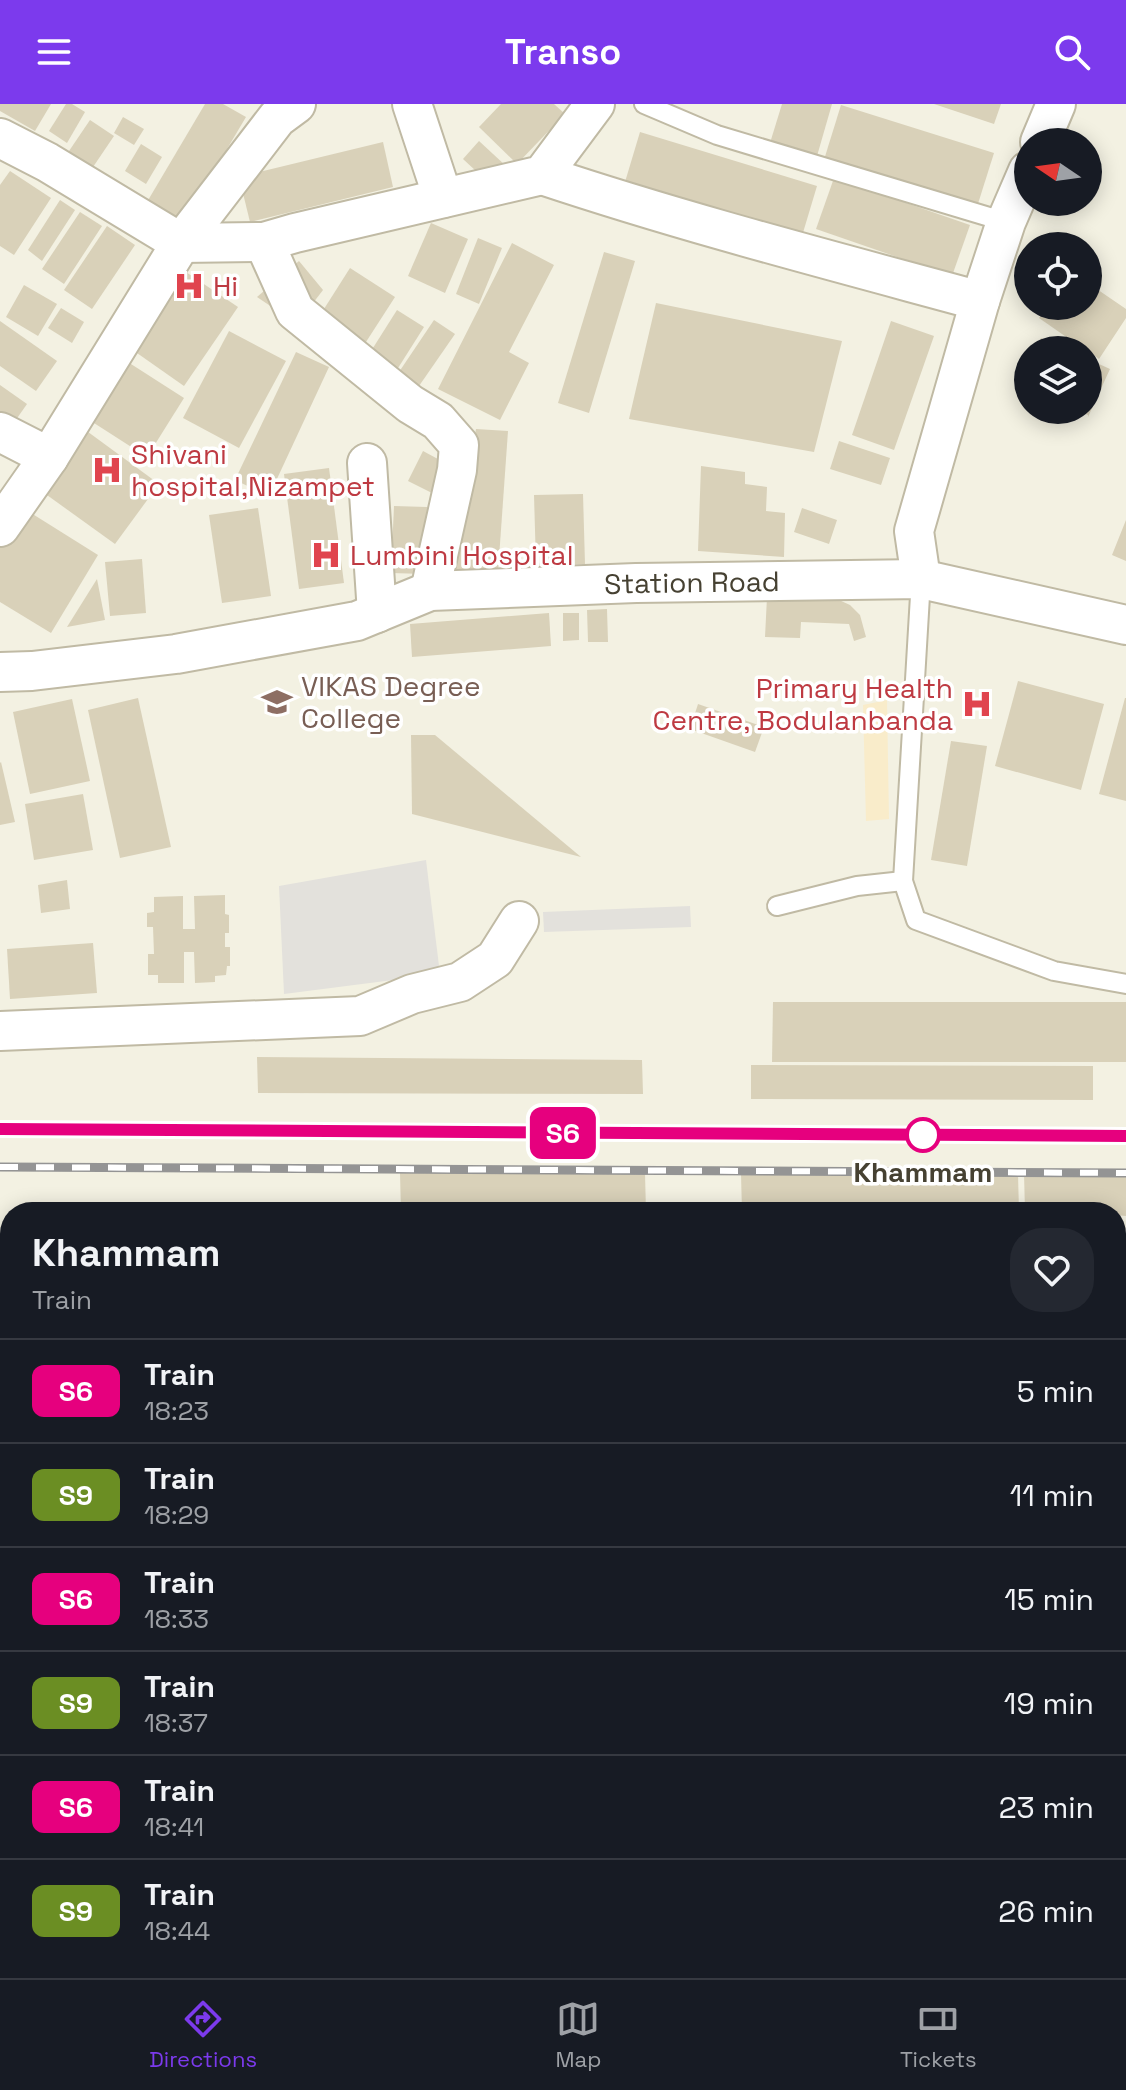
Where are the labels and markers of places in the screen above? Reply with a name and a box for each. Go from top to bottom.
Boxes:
place label: Hi [213,268,238,304]
hospital icon: Hi [172,269,206,303]
place label: Shivani hospital,Nizampet [131,436,375,504]
hospital icon: Shivani hospital,Nizampet [90,453,124,487]
place label: Lumbini Hospital [350,537,574,573]
hospital icon: Lumbini Hospital [309,538,343,572]
place label: VIKAS Degree College [301,668,481,736]
place label: Primary Health Centre, Bodulanbanda [653,670,953,738]
school or university icon: VIKAS Degree College [260,685,294,719]
hospital icon: Primary Health Centre, Bodulanbanda [960,687,994,721]
marker: Khammam [906,1118,940,1152]
place label: Khammam [854,1154,992,1190]

